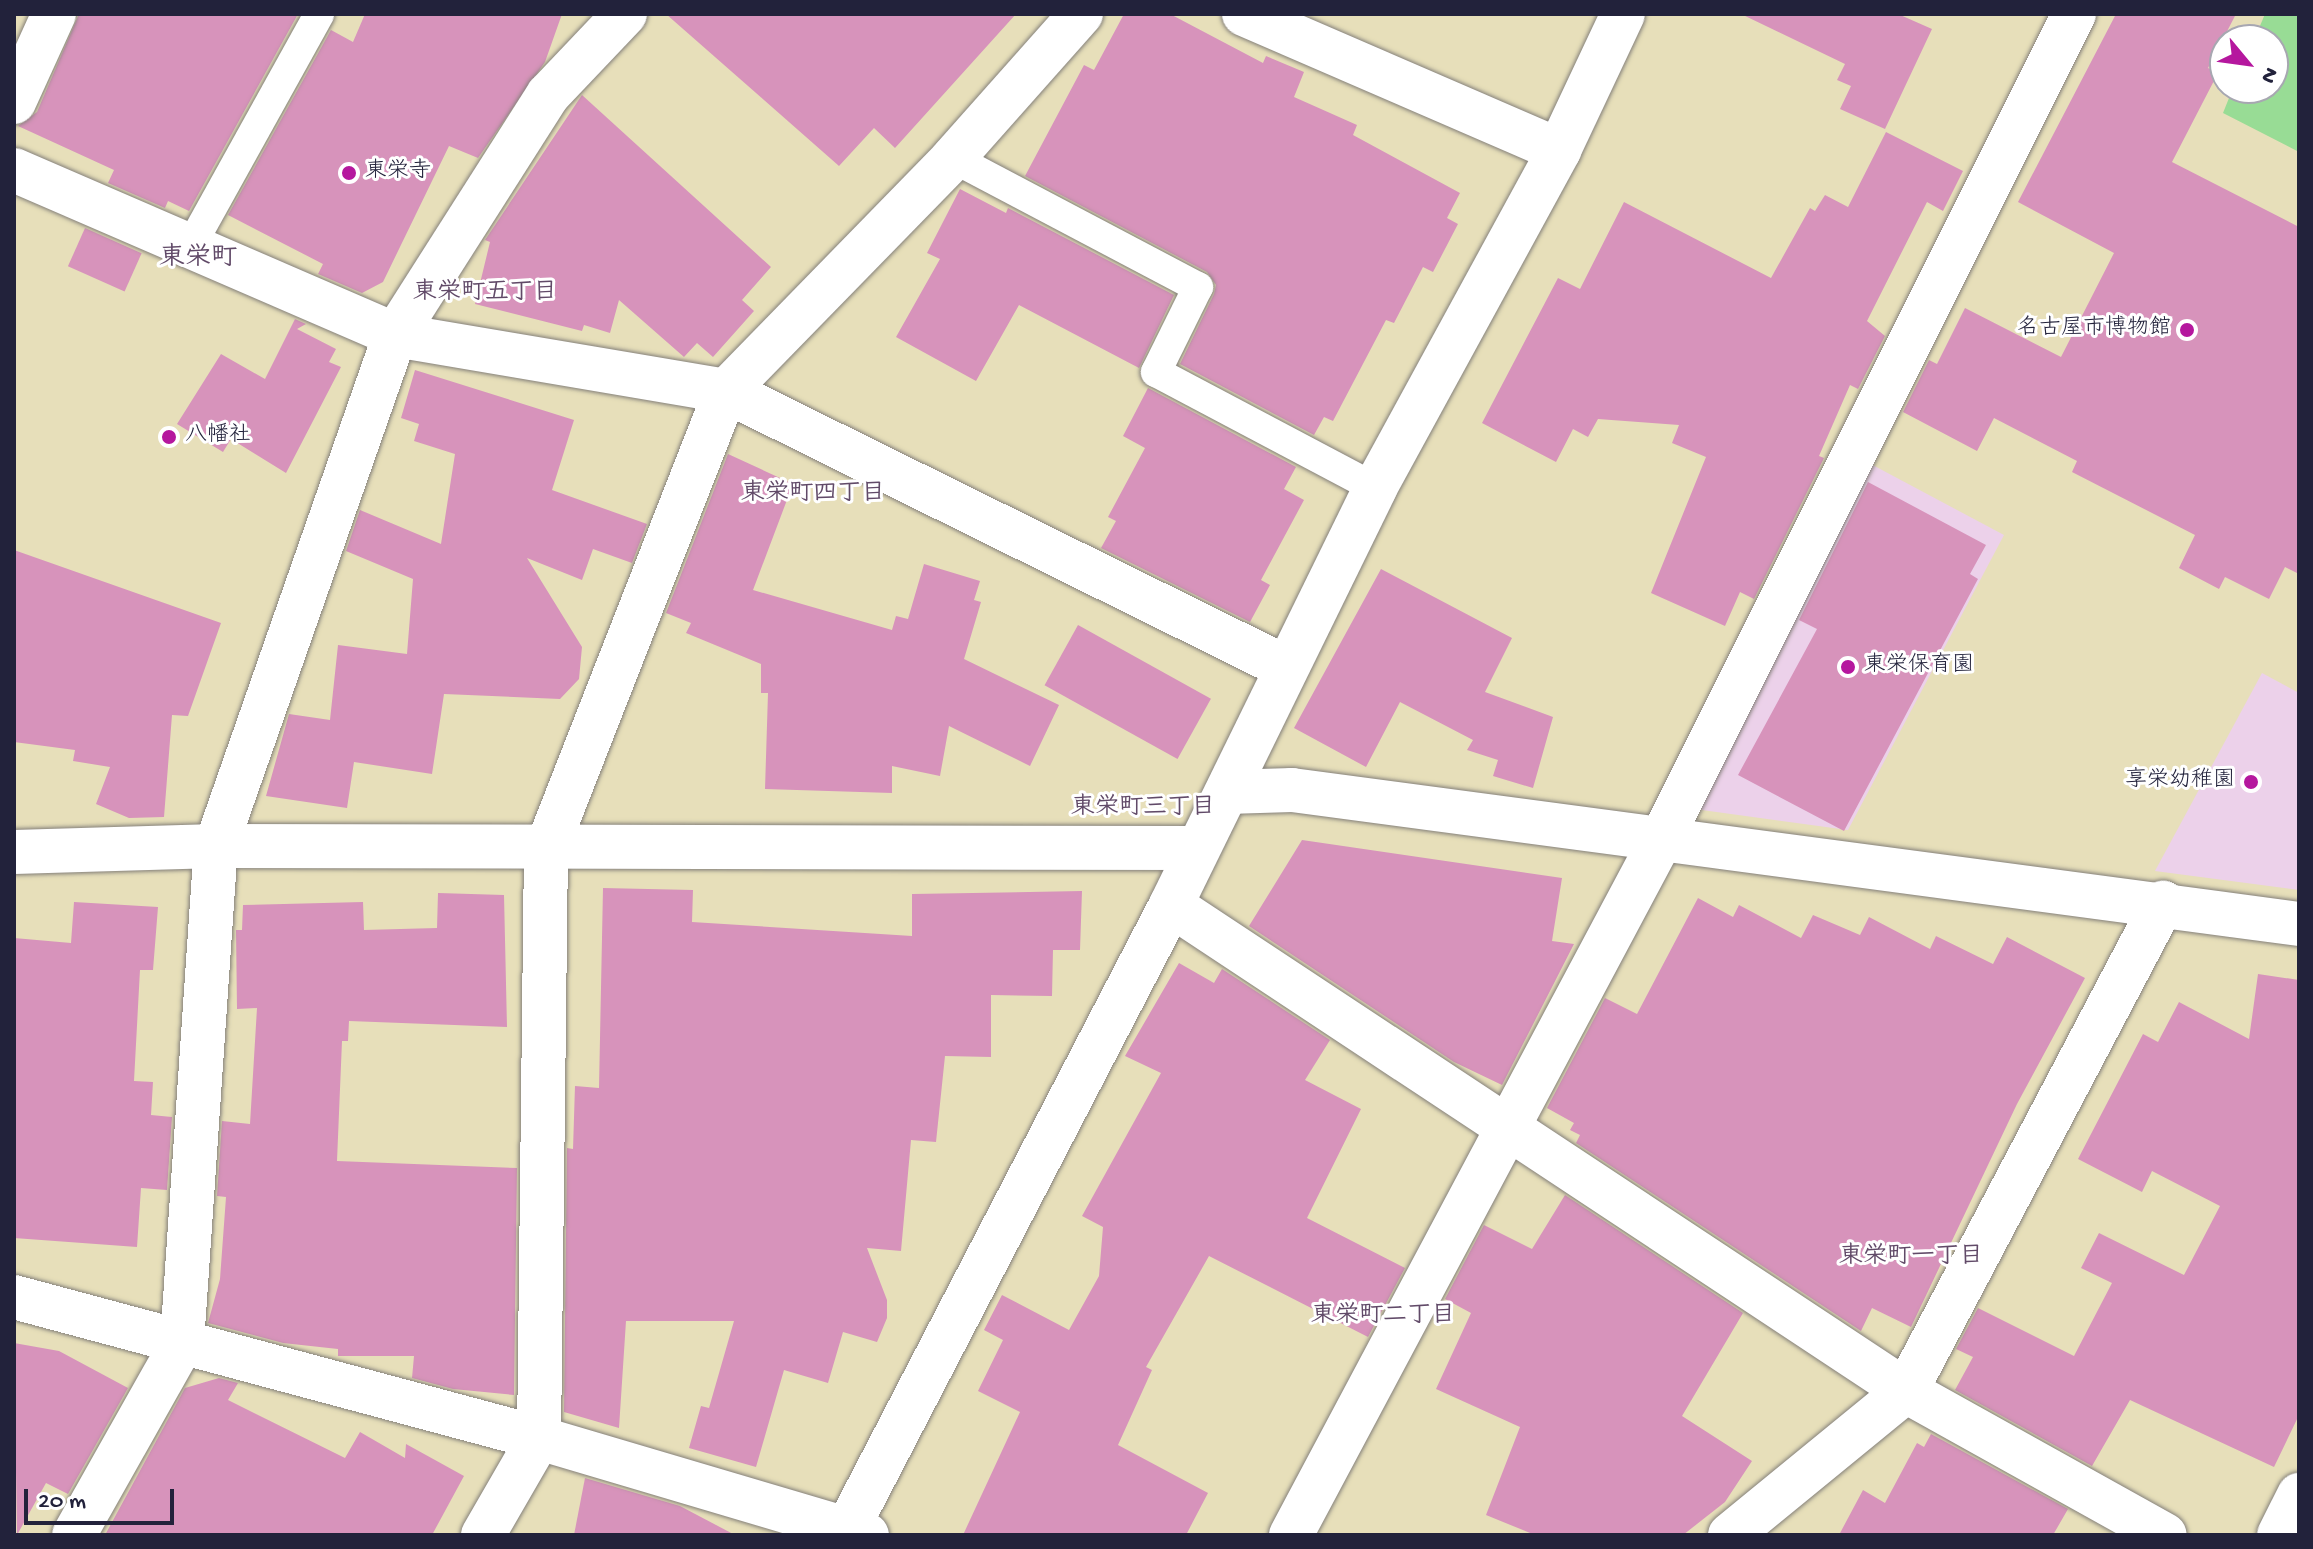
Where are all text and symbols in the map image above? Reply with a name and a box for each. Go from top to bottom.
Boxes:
north arrow [2209,24,2289,104]
text: N [2253,62,2283,87]
place label: 東栄寺 [365,160,431,186]
marker: 東栄寺 [340,164,358,182]
district label: 東栄町 [159,244,237,276]
district label: 東栄町五丁目 [413,280,557,308]
place label: 名古屋市博物館 [2017,317,2171,343]
marker: 名古屋市博物館 [2178,321,2196,339]
place label: 八幡社 [185,424,251,450]
marker: 八幡社 [160,428,178,446]
district label: 東栄町四丁目 [741,481,885,509]
place label: 東栄保育園 [1864,654,1974,680]
marker: 東栄保育園 [1839,658,1857,676]
place label: 享栄幼稚園 [2125,769,2235,795]
marker: 享栄幼稚園 [2242,773,2260,791]
district label: 東栄町三丁目 [1071,795,1215,823]
district label: 東栄町一丁目 [1839,1244,1983,1272]
district label: 東栄町二丁目 [1311,1303,1455,1331]
scale bar [28,1473,178,1523]
text: 20 m [38,1488,86,1517]

